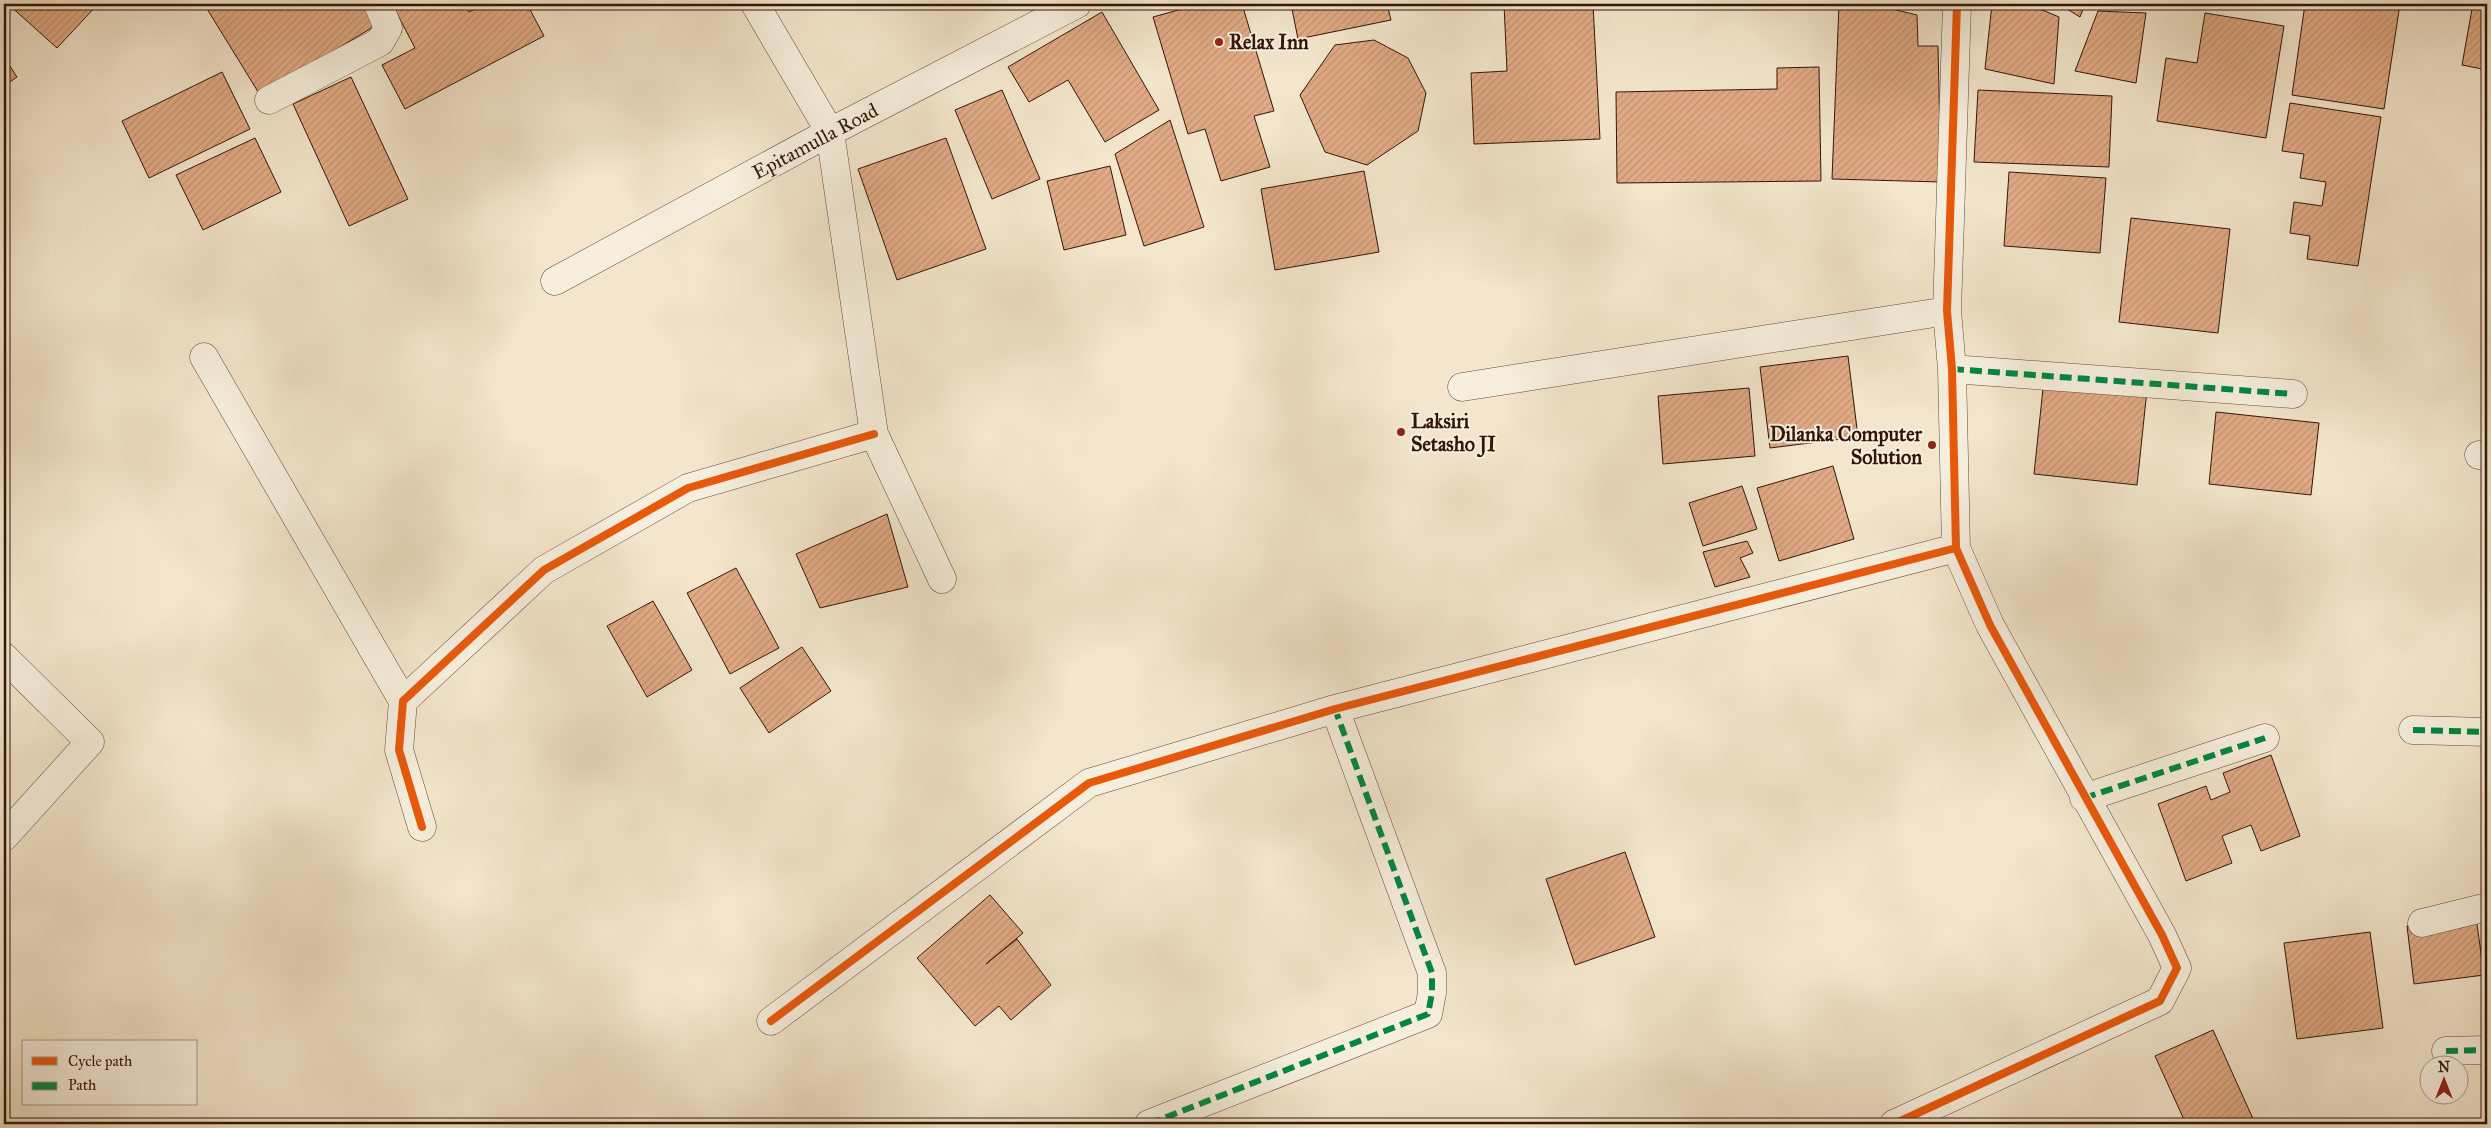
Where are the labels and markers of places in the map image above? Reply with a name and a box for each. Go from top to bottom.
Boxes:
place label: Relax Inn [1229,30,1309,54]
marker: Relax Inn [1213,36,1225,48]
place label: Laksiri Setasho JI [1411,409,1496,458]
place label: Dilanka Computer Solution [1770,422,1922,469]
marker: Laksiri Setasho JI [1395,426,1407,438]
marker: Dilanka Computer Solution [1926,439,1938,451]

